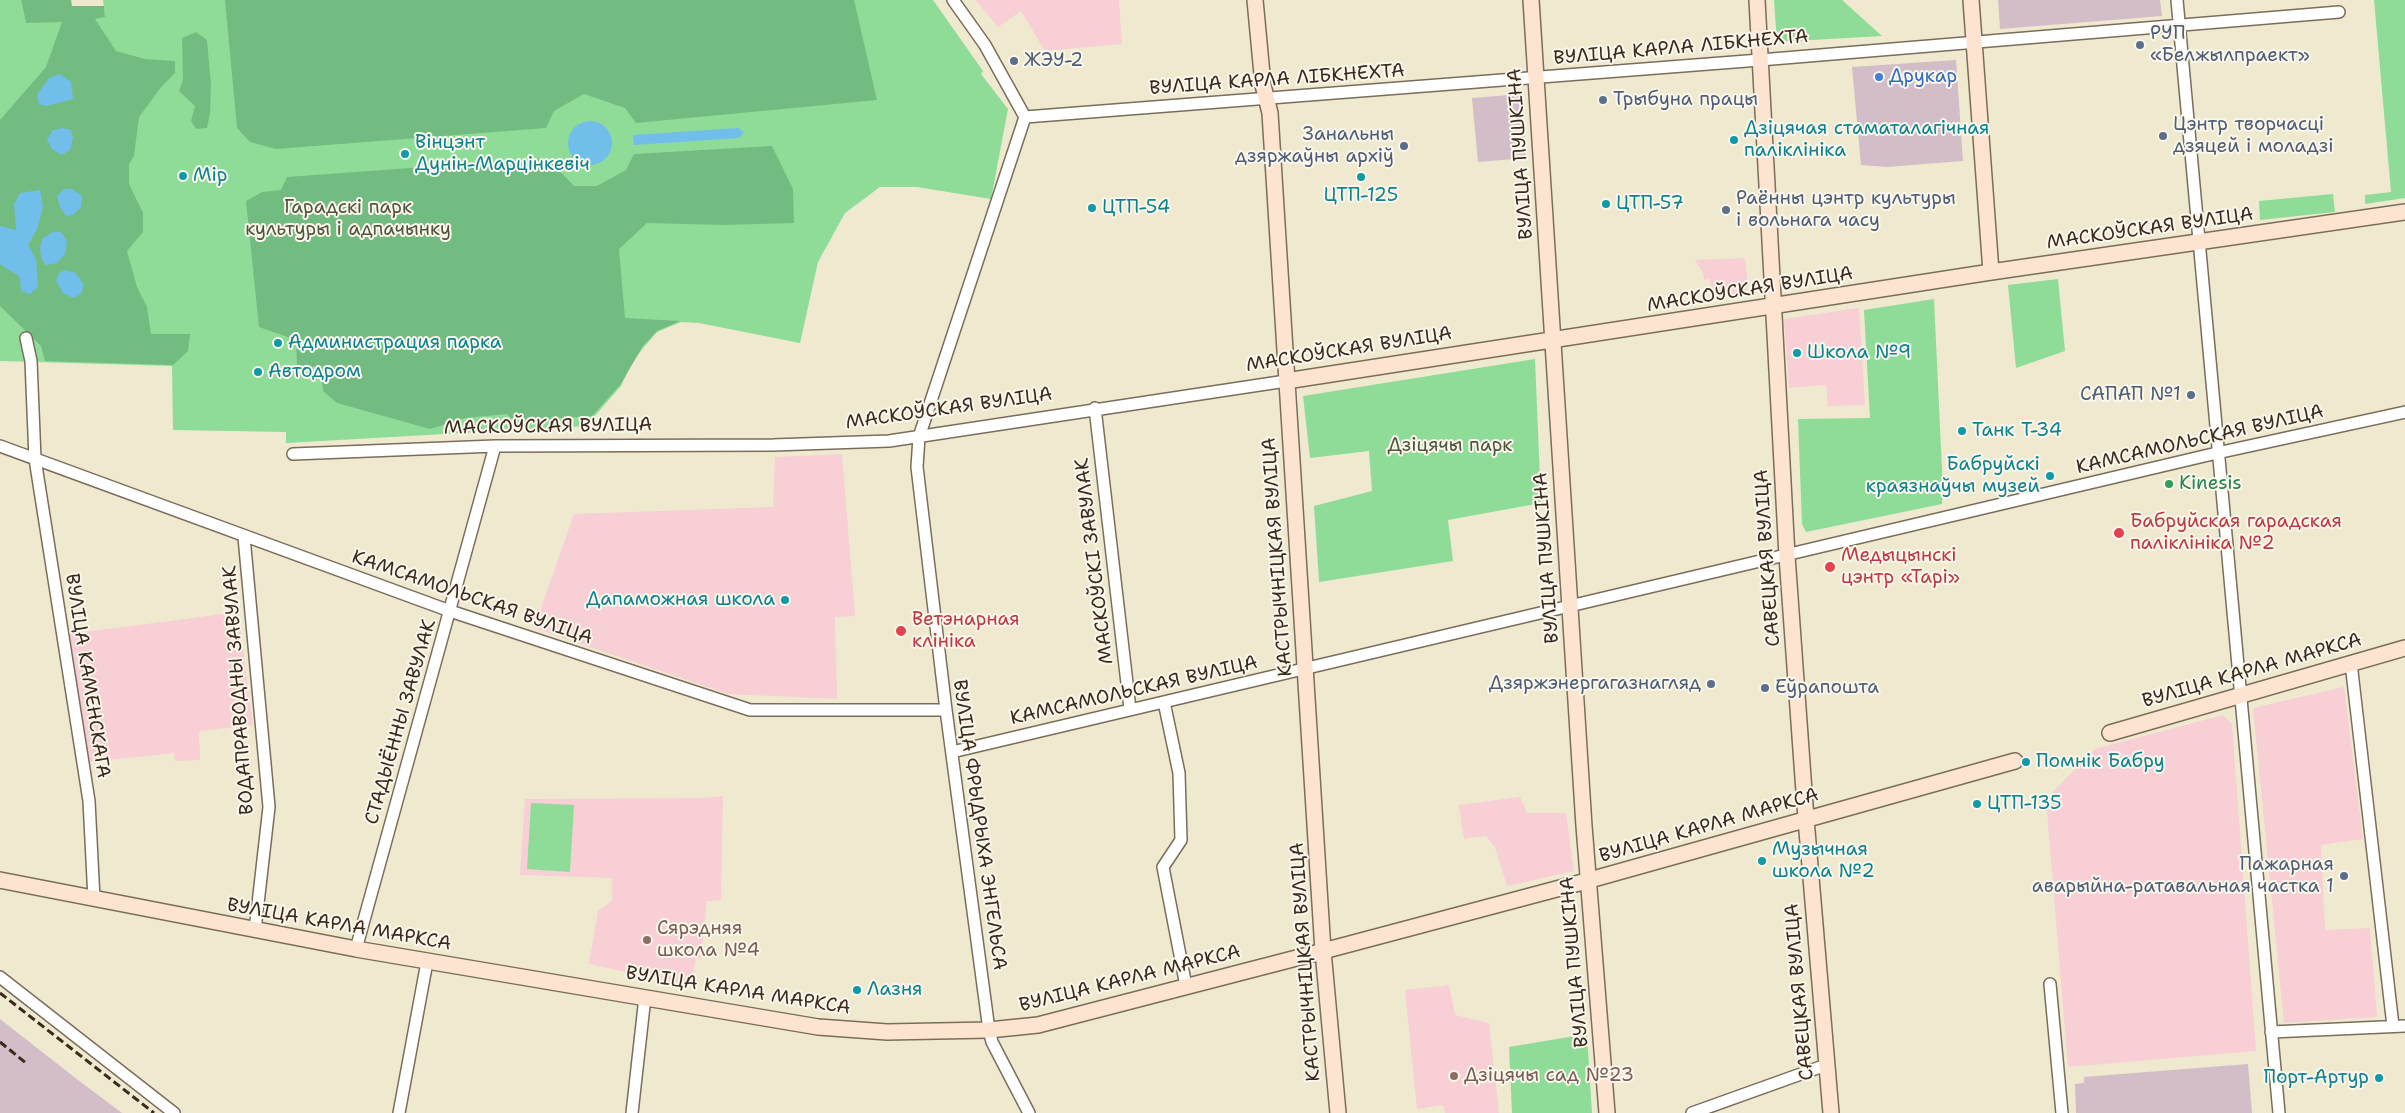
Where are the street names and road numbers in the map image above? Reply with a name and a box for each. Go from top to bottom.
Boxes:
street label: ВУЛІЦА КАРЛА ЛІБКНЕХТА [1553,26,1809,70]
street label: ВУЛІЦА КАРЛА ЛІБКНЕХТА [1149,60,1405,100]
street label: ВУЛІЦА ПУШКІНА [1504,68,1538,240]
street label: МАСКОЎСКАЯ ВУЛІЦА [2045,203,2255,255]
street label: МАСКОЎСКАЯ ВУЛІЦА [1645,262,1855,318]
street label: МАСКОЎСКАЯ ВУЛІЦА [1244,322,1454,378]
street label: МАСКОЎСКАЯ ВУЛІЦА [844,383,1054,435]
street label: КАМСАМОЛЬСКАЯ ВУЛІЦА [2074,400,2326,480]
street label: МАСКОЎСКАЯ ВУЛІЦА [444,414,652,440]
street label: КАСТРЫЧНІЦКАЯ ВУЛІЦА [1258,436,1298,678]
street label: МАСКОЎСКІ ЗАВУЛАК [1071,456,1119,666]
street label: САВЕЦКАЯ ВУЛІЦА [1750,469,1786,647]
street label: ВУЛІЦА ПУШКІНА [1530,472,1564,644]
street label: КАМСАМОЛЬСКАЯ ВУЛІЦА [349,546,595,650]
street label: ВОДАПРАВОДНЫ ЗАВУЛАК [219,564,259,816]
street label: ВУЛІЦА КАМЕНСКАГА [60,572,114,780]
street label: СТАДЫЁННЫ ЗАВУЛАК [361,617,441,827]
street label: ВУЛІЦА КАРЛА МАРКСА [2140,629,2364,713]
street label: КАМСАМОЛЬСКАЯ ВУЛІЦА [1008,651,1260,731]
street label: ВУЛІЦА ФРЫДРЫХА ЭНГЕЛЬСА [947,678,1011,972]
street label: ВУЛІЦА КАРЛА МАРКСА [1597,784,1821,868]
street label: КАСТРЫЧНІЦКАЯ ВУЛІЦА [1286,841,1326,1083]
street label: ВУЛІЦА ПУШКІНА [1556,875,1594,1049]
street label: ВУЛІЦА КАРЛА МАРКСА [225,894,453,956]
street label: САВЕЦКАЯ ВУЛІЦА [1781,903,1819,1081]
street label: ВУЛІЦА КАРЛА МАРКСА [1017,940,1243,1018]
street label: ВУЛІЦА КАРЛА МАРКСА [624,962,852,1020]

